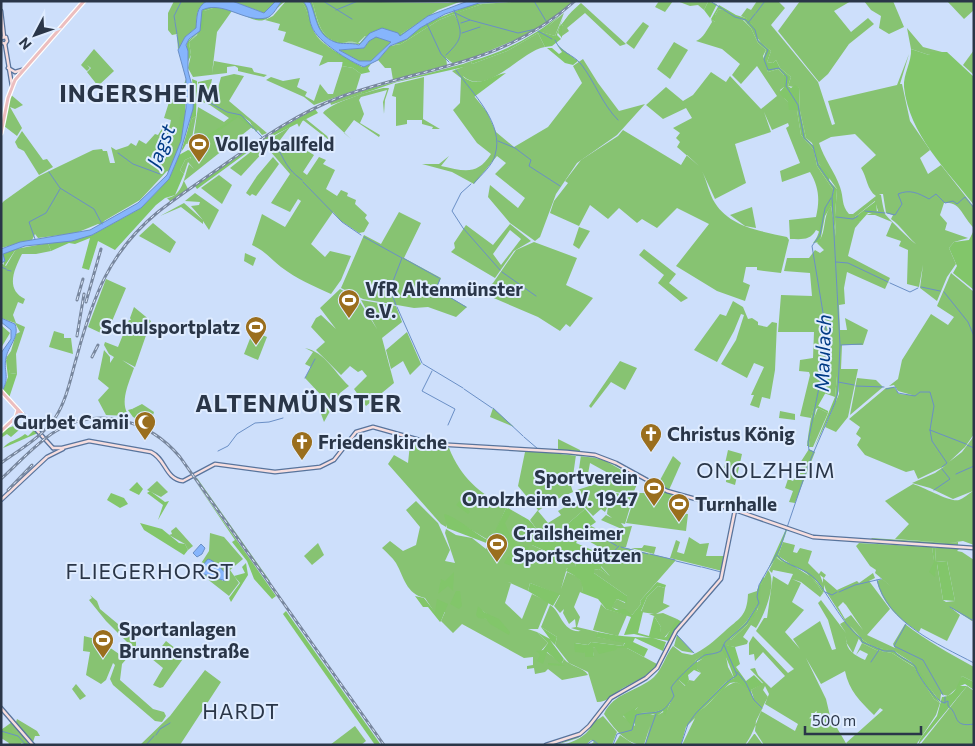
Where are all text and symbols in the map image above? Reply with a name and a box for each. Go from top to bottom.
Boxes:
north arrow [10,10,60,60]
text: N [15,34,35,53]
district label: INGERSHEIM [59,78,221,107]
water label: Jagst [140,120,180,173]
sports icon: Volleyballfeld [187,132,211,163]
place label: Volleyballfeld [215,132,334,155]
place label: VfR Altenmünster e.V. [365,277,523,322]
sports icon: VfR Altenmünster e.V. [337,288,361,319]
water label: Maulach [809,314,835,392]
place label: Schulsportplatz [101,315,240,338]
sports icon: Schulsportplatz [244,315,268,346]
district label: ALTENMÜNSTER [195,388,403,417]
place label: Gurbet Camii [13,410,129,433]
mosque icon: Gurbet Camii [133,410,157,441]
church icon: Christus König [639,422,663,453]
place label: Christus König [667,422,795,445]
church icon: Friedenskirche [290,430,314,461]
place label: Friedenskirche [318,430,447,453]
district label: ONOLZHEIM [696,457,836,482]
place label: Sportverein Onolzheim e.V. 1947 [462,465,638,510]
sports icon: Sportverein Onolzheim e.V. 1947 [642,476,666,507]
sports icon: Turnhalle [667,492,691,523]
place label: Turnhalle [695,492,777,515]
place label: Crailsheimer Sportschützen [513,521,642,566]
sports icon: Crailsheimer Sportschützen [485,532,509,563]
district label: FLIEGERHORST [66,558,234,583]
place label: Sportanlagen Brunnenstraße [119,617,249,662]
sports icon: Sportanlagen Brunnenstraße [91,628,115,659]
district label: HARDT [202,698,280,723]
scale bar [805,704,921,736]
text: 500 m [812,711,856,729]

